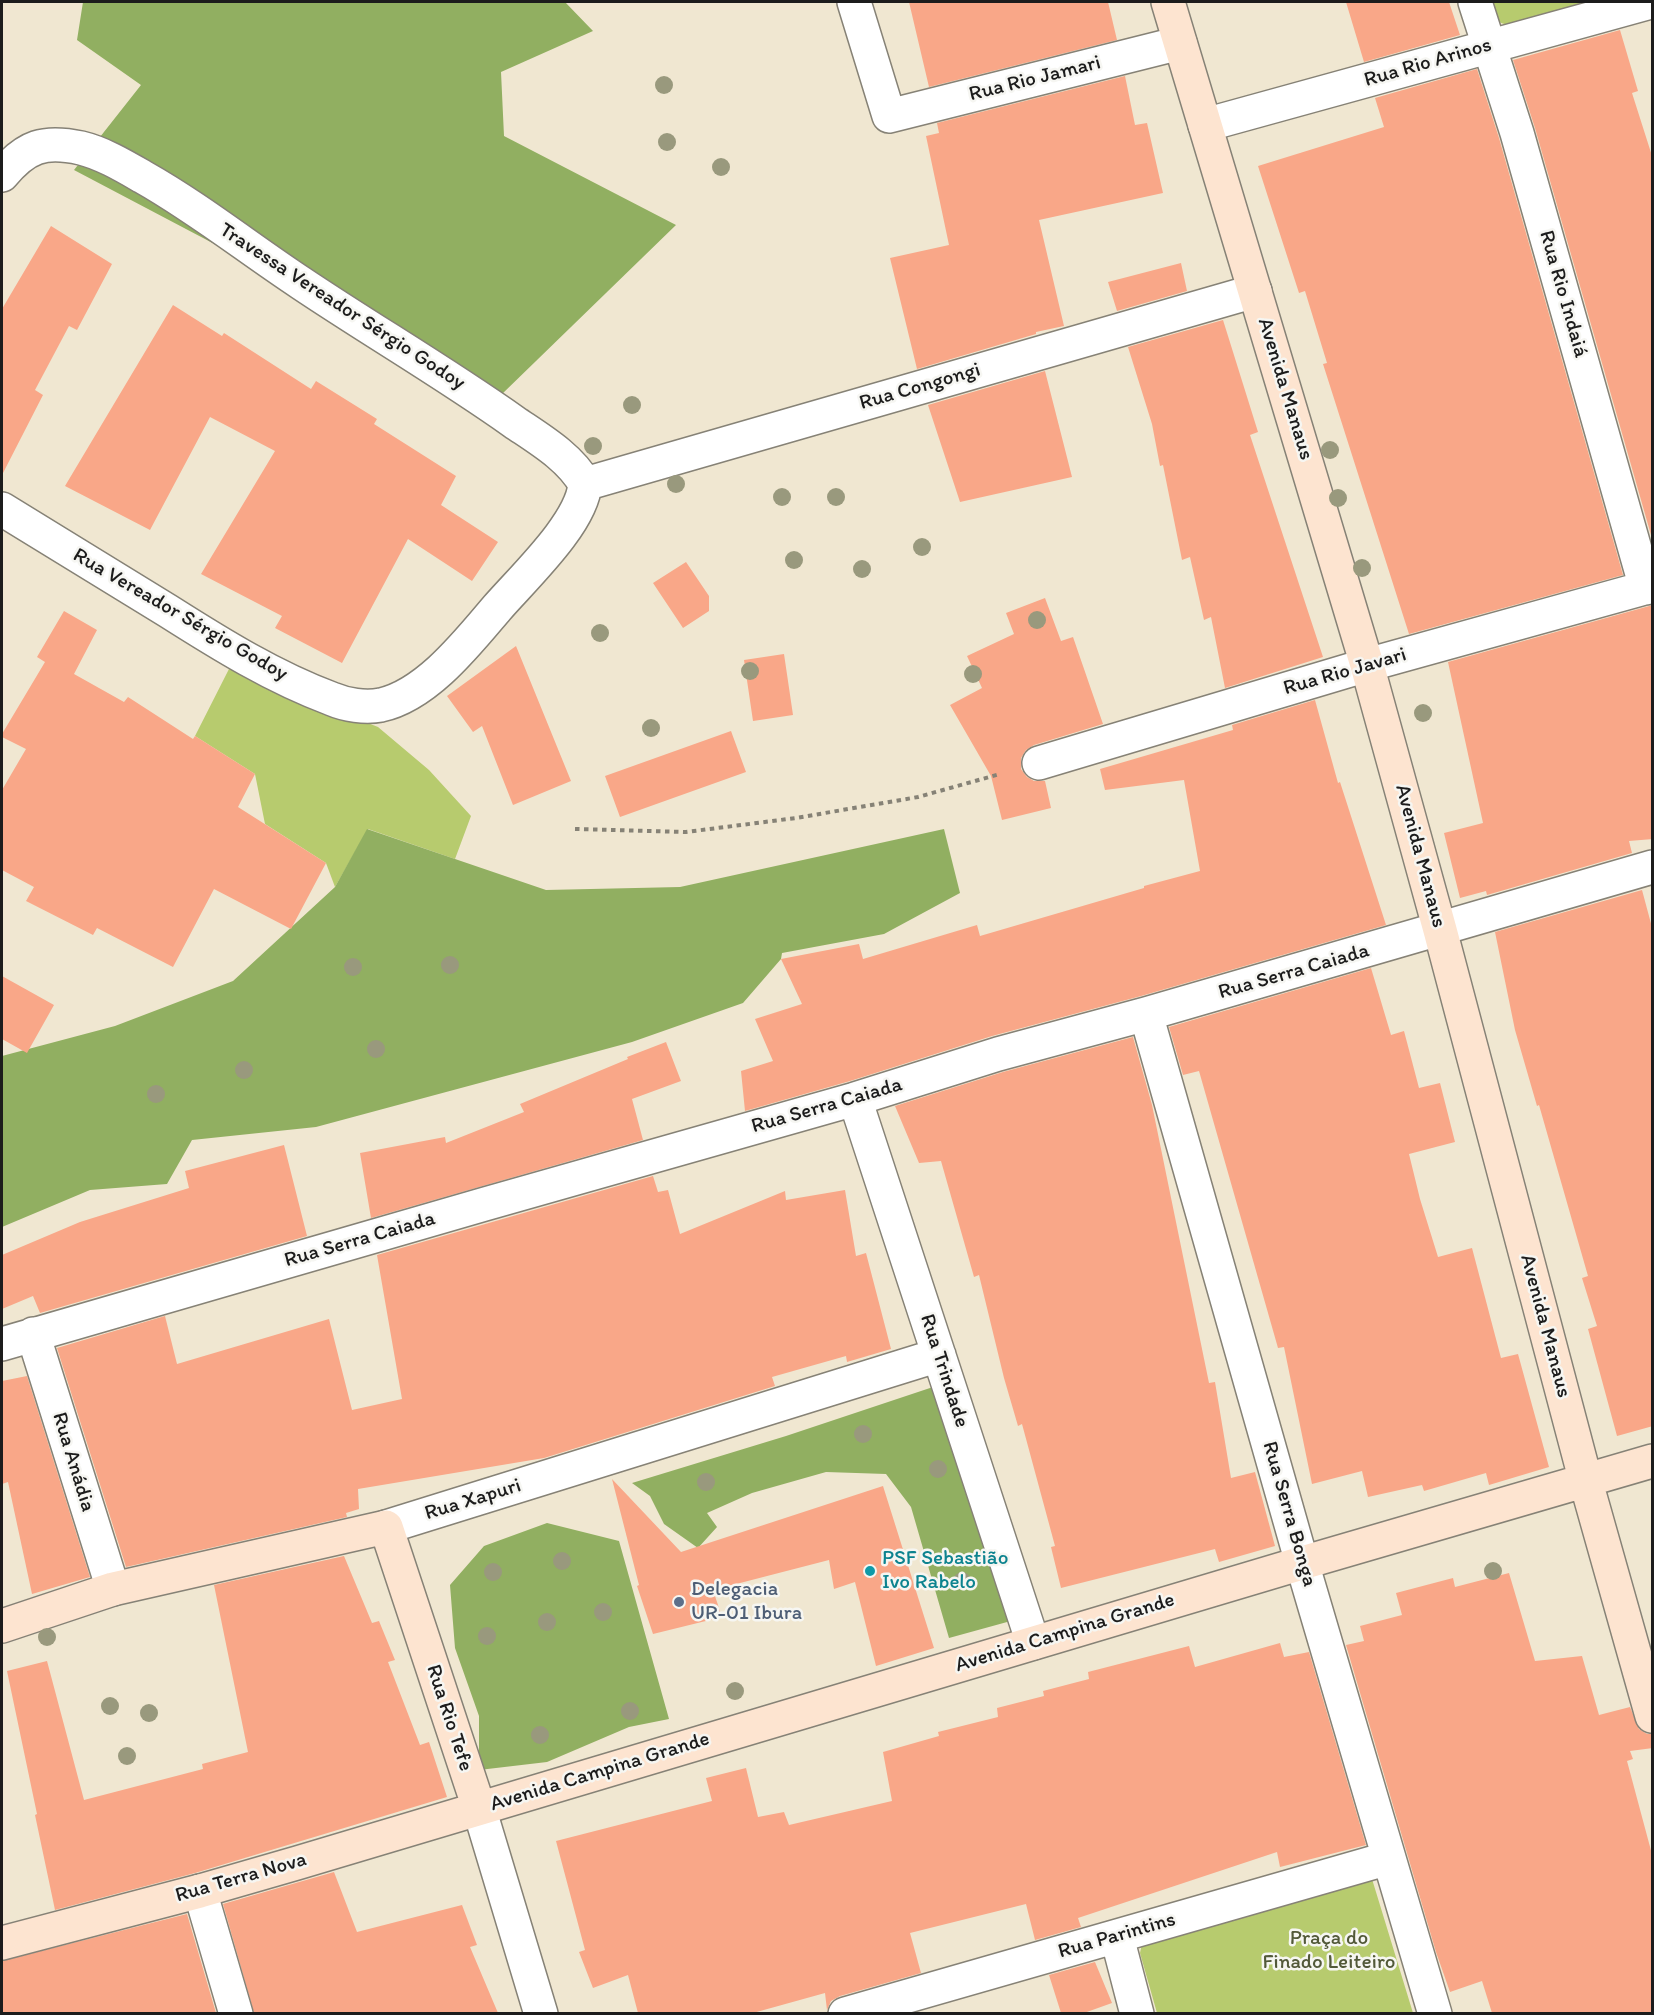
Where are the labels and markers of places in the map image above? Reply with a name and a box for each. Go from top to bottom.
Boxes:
place label: PSF Sebastião Ivo Rabelo [882,1546,1009,1596]
marker: PSF Sebastião Ivo Rabelo [863,1564,877,1578]
place label: Delegacia UR-01 Ibura [691,1577,802,1627]
marker: Delegacia UR-01 Ibura [672,1595,686,1609]

